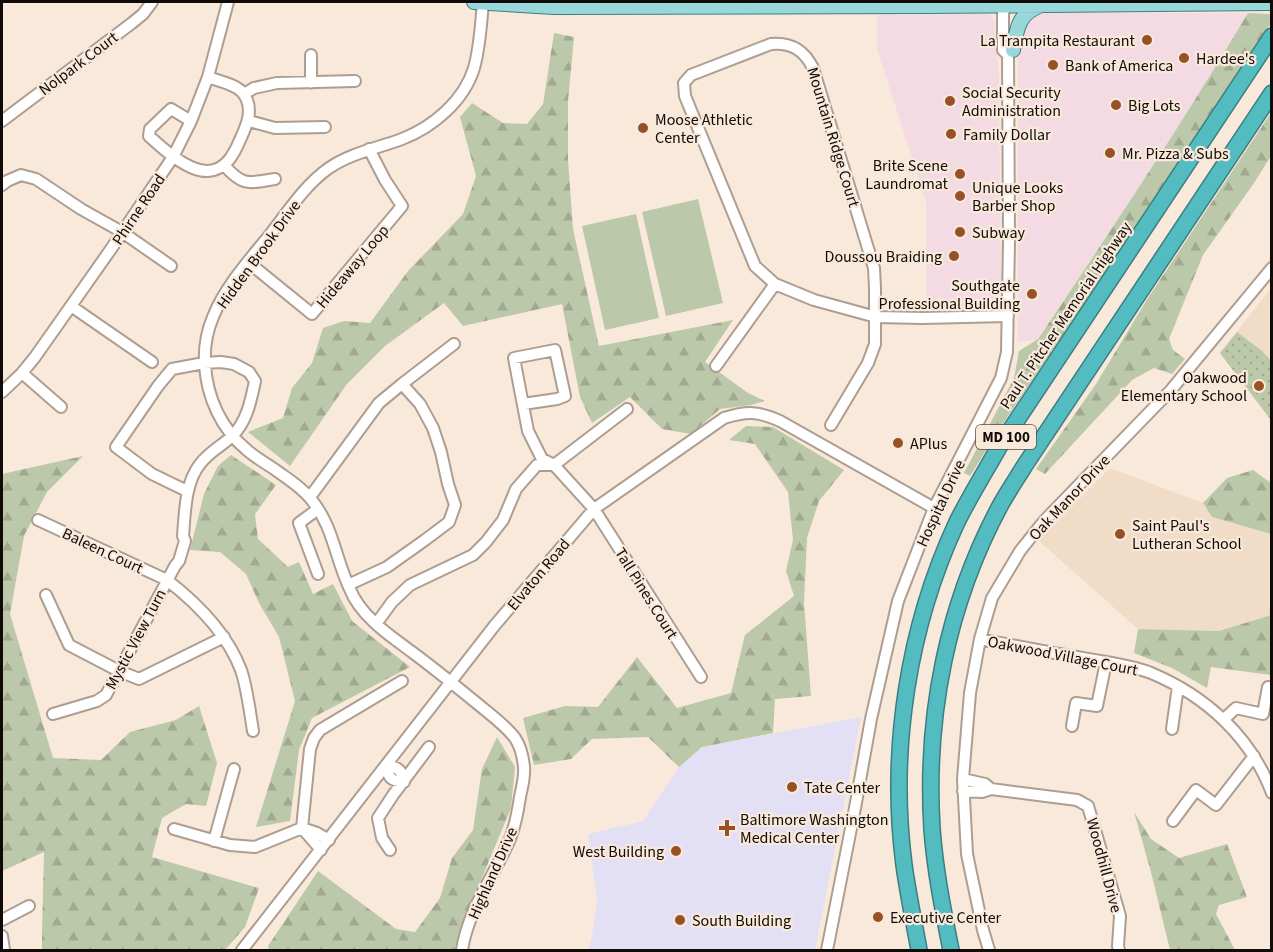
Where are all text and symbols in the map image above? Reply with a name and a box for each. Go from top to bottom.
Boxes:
street label: Nolpark Court [34,26,123,101]
place label: La Trampita Restaurant [980,30,1136,52]
marker: La Trampita Restaurant [1140,33,1154,47]
place label: Hardee's [1196,48,1255,70]
marker: Hardee's [1177,51,1191,65]
place label: Bank of America [1065,55,1173,77]
marker: Bank of America [1046,58,1060,72]
street label: Mountain Ridge Court [801,65,865,210]
place label: Social Security Administration [962,82,1061,122]
marker: Social Security Administration [943,94,957,108]
place label: Big Lots [1128,95,1181,117]
marker: Big Lots [1109,98,1123,112]
place label: Moose Athletic Center [655,109,753,149]
marker: Moose Athletic Center [636,121,650,135]
place label: Family Dollar [963,124,1051,146]
marker: Family Dollar [944,127,958,141]
place label: Mr. Pizza & Subs [1122,143,1229,165]
marker: Mr. Pizza & Subs [1103,146,1117,160]
place label: Brite Scene Laundromat [865,155,949,195]
marker: Brite Scene Laundromat [953,167,967,181]
street label: Phirne Road [107,170,171,249]
place label: Unique Looks Barber Shop [972,177,1064,217]
marker: Unique Looks Barber Shop [953,189,967,203]
street label: Hidden Brook Drive [212,196,306,314]
street label: Paul T. Pitcher Memorial Highway [995,217,1137,414]
street label: Hideaway Loop [311,220,394,313]
place label: Subway [972,222,1025,244]
marker: Subway [953,225,967,239]
place label: Doussou Braiding [825,246,942,268]
marker: Doussou Braiding [947,249,961,263]
place label: Southgate Professional Building [879,275,1020,315]
marker: Southgate Professional Building [1025,287,1039,301]
place label: Oakwood Elementary School [1121,367,1247,407]
marker: Oakwood Elementary School [1252,379,1266,393]
road number: MD 100 [976,425,1036,449]
place label: APlus [910,433,948,455]
marker: APlus [891,436,905,450]
street label: Oak Manor Drive [1024,450,1115,546]
street label: Hospital Drive [911,456,971,551]
place label: Saint Paul's Lutheran School [1132,515,1242,555]
street label: Baleen Court [59,523,147,579]
marker: Saint Paul's Lutheran School [1113,527,1127,541]
street label: Elvaton Road [502,534,575,615]
street label: Tall Pines Court [609,544,683,644]
street label: Mystic View Turn [100,585,172,694]
street label: Oakwood Village Court [986,631,1140,681]
place label: Tate Center [804,777,881,799]
marker: Tate Center [785,780,799,794]
place label: Baltimore Washington Medical Center [740,809,889,849]
street label: Woodhill Drive [1081,815,1127,915]
marker: Baltimore Washington Medical Center [718,819,736,837]
street label: Highland Drive [463,824,523,923]
place label: West Building [573,841,664,863]
marker: West Building [669,844,683,858]
place label: Executive Center [890,907,1002,929]
place label: South Building [692,910,791,932]
marker: Executive Center [871,910,885,924]
marker: South Building [673,913,687,927]

